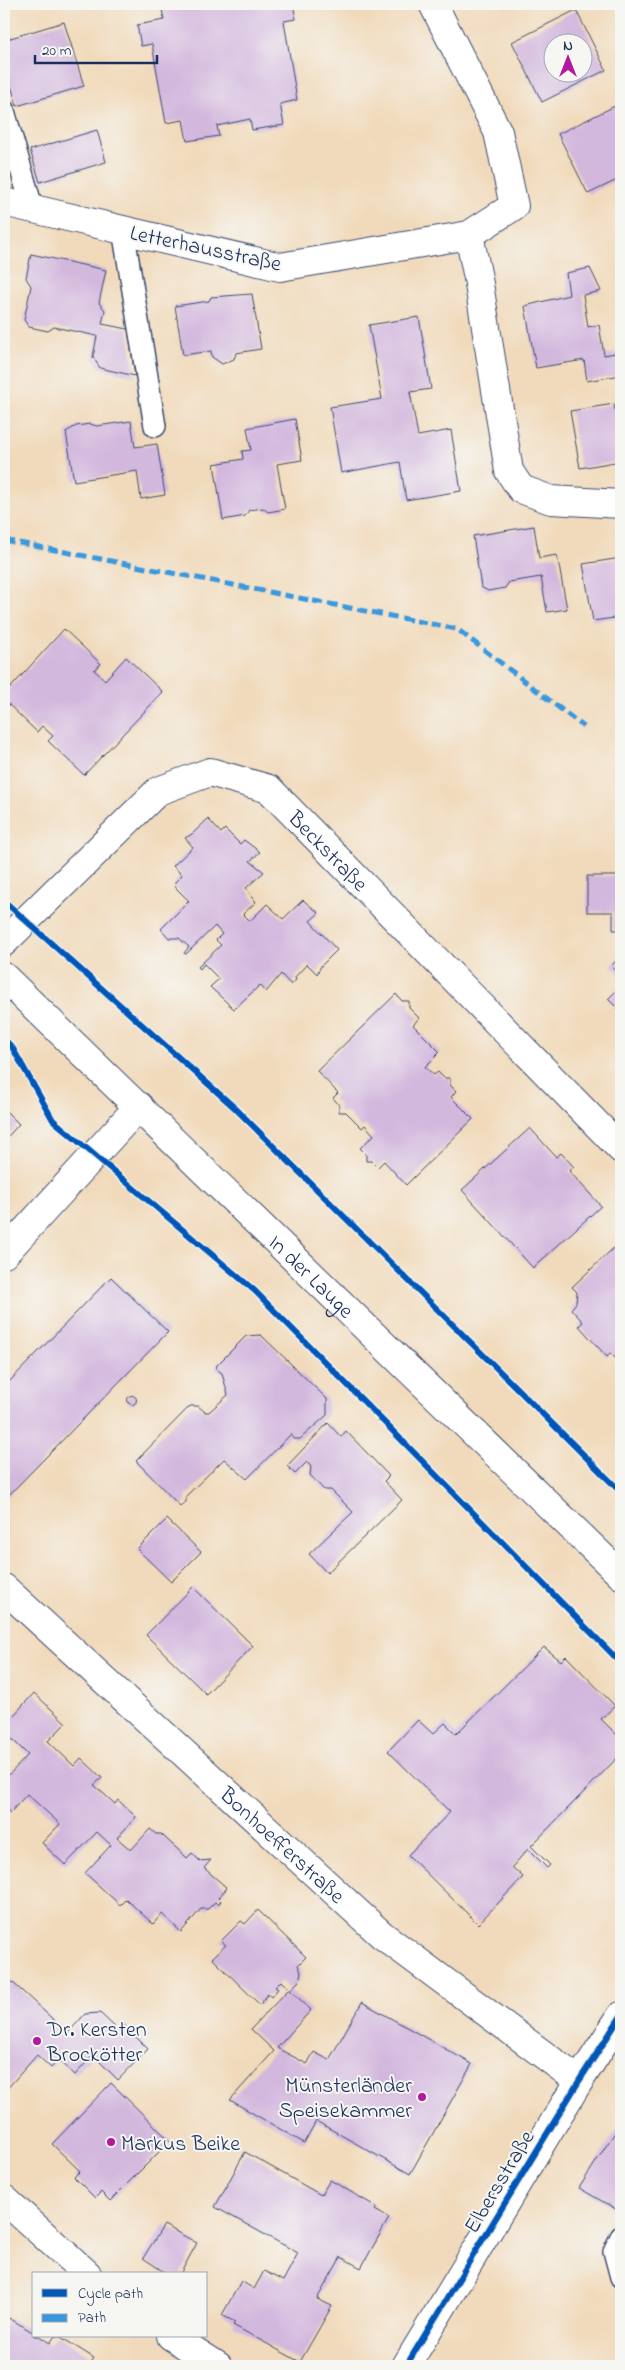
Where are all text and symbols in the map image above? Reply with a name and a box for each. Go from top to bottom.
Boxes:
scale bar [35,32,158,64]
north arrow [542,32,592,82]
text: N [563,36,573,57]
text: 20 m [42,40,72,62]
street label: Letterhausstraße [127,218,284,282]
street label: Beckstraße [279,804,374,900]
street label: In der Lauge [260,1228,360,1327]
street label: Bonhoefferstraße [211,1780,351,1913]
place label: Dr. Kersten Brockötter [46,2015,147,2072]
marker: Dr. Kersten Brockötter [31,2035,43,2047]
place label: Münsterländer Speisekammer [279,2071,412,2128]
marker: Münsterländer Speisekammer [416,2091,428,2103]
street label: Elbersstraße [457,2125,544,2240]
place label: Markus Beike [121,2129,240,2161]
marker: Markus Beike [105,2136,117,2148]
legend [32,2272,208,2338]
text: Cycle path [78,2283,143,2306]
text: Path [78,2307,106,2329]

